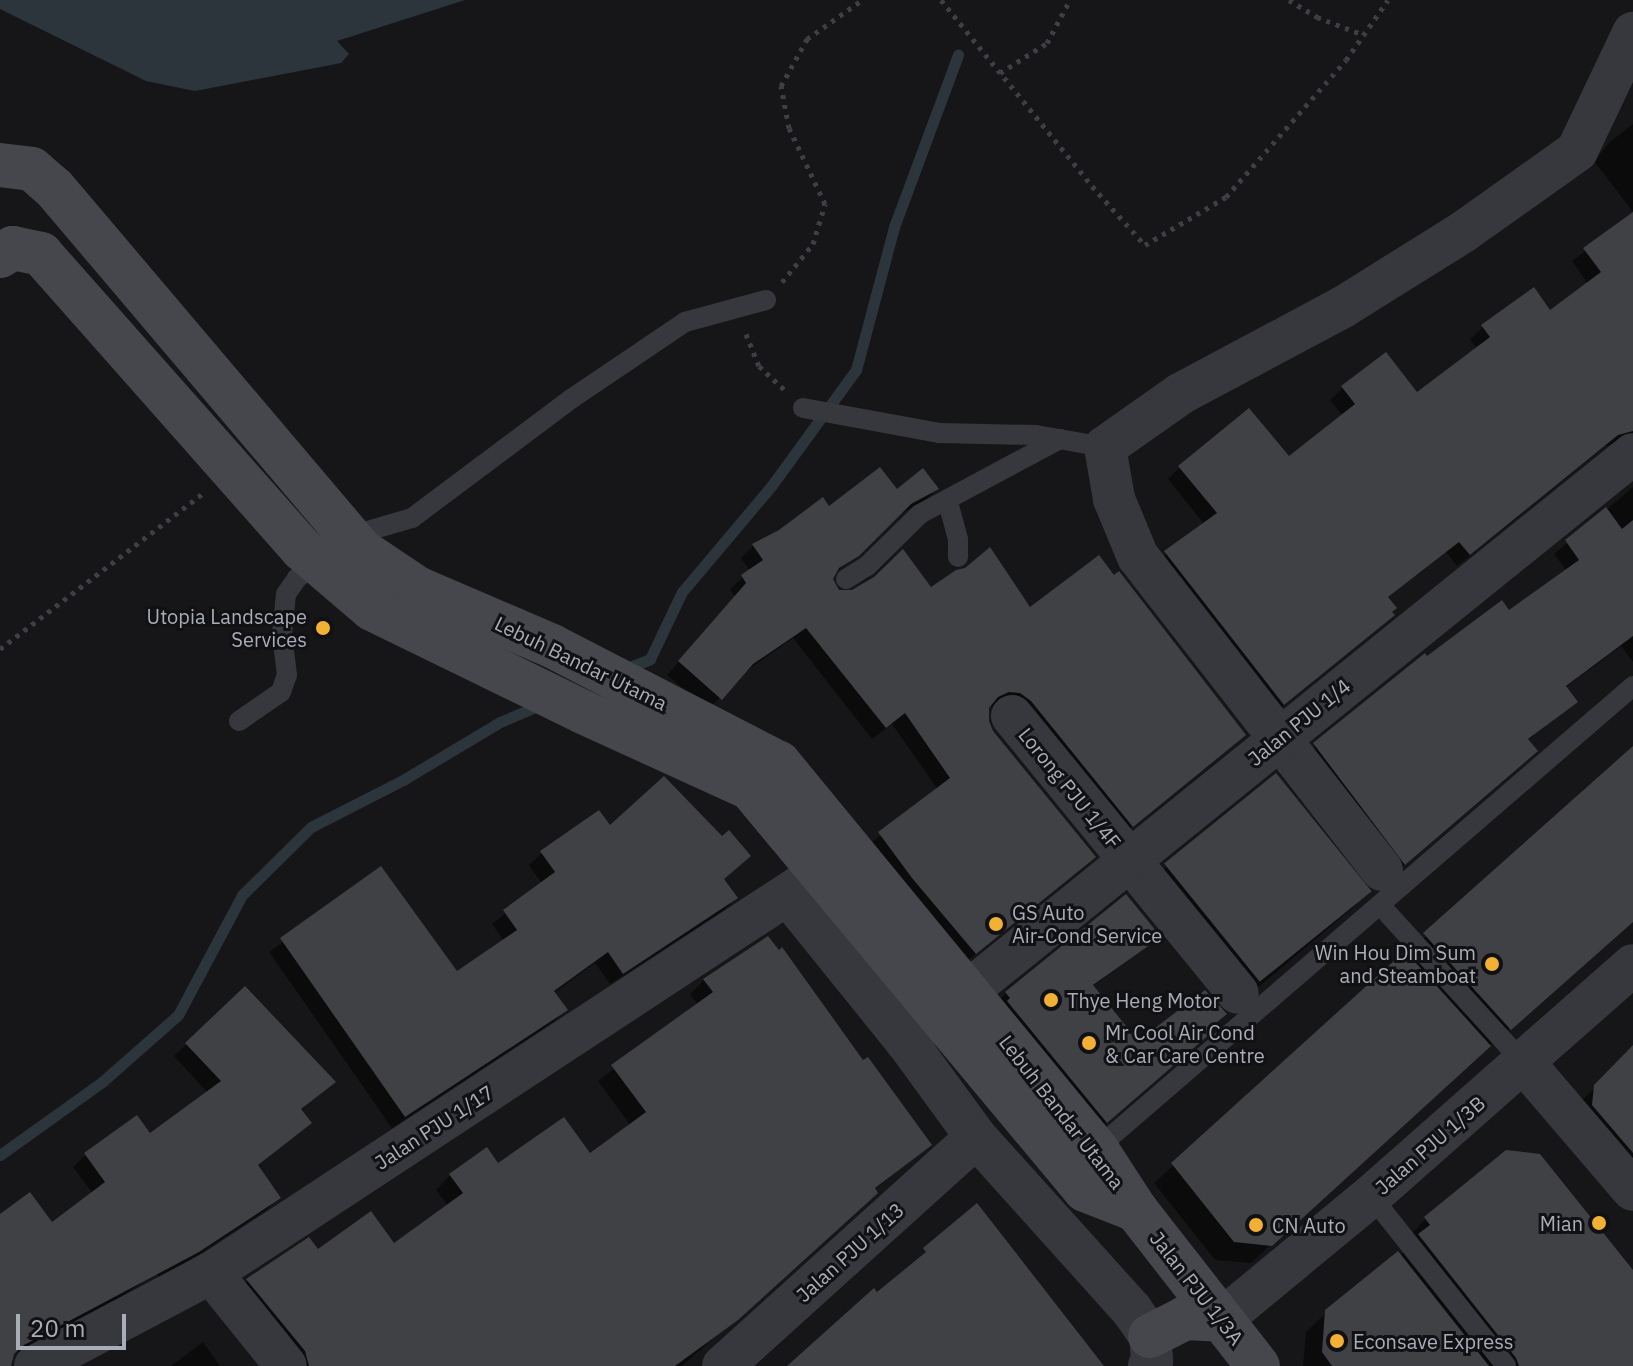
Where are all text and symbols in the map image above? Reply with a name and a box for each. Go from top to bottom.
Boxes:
place label: Utopia Landscape Services [147,604,307,651]
street label: Lebuh Bandar Utama [491,611,671,715]
marker: Utopia Landscape Services [314,619,332,637]
street label: Jalan PJU 1/4 [1243,673,1355,771]
street label: Lorong PJU 1/4F [1014,723,1126,853]
place label: GS Auto Air-Cond Service [1012,900,1162,947]
marker: GS Auto Air-Cond Service [987,915,1005,933]
place label: Win Hou Dim Sum and Steamboat [1315,940,1476,987]
marker: Win Hou Dim Sum and Steamboat [1483,955,1501,973]
place label: Thye Heng Motor [1067,988,1220,1012]
marker: Thye Heng Motor [1042,991,1060,1009]
place label: Mr Cool Air Cond & Car Care Centre [1105,1020,1265,1067]
street label: Lebuh Bandar Utama [994,1030,1130,1194]
marker: Mr Cool Air Cond & Car Care Centre [1080,1034,1098,1052]
street label: Jalan PJU 1/17 [370,1080,498,1174]
street label: Jalan PJU 1/3B [1370,1091,1490,1199]
street label: Jalan PJU 1/13 [791,1197,909,1307]
place label: Mian [1540,1211,1583,1235]
place label: CN Auto [1272,1213,1346,1237]
marker: Mian [1590,1214,1608,1232]
marker: CN Auto [1247,1216,1265,1234]
street label: Jalan PJU 1/3A [1145,1226,1249,1350]
scale bar [20,1298,130,1348]
text: 20 m [30,1312,85,1344]
place label: Econsave Express [1353,1329,1514,1353]
marker: Econsave Express [1328,1332,1346,1350]

